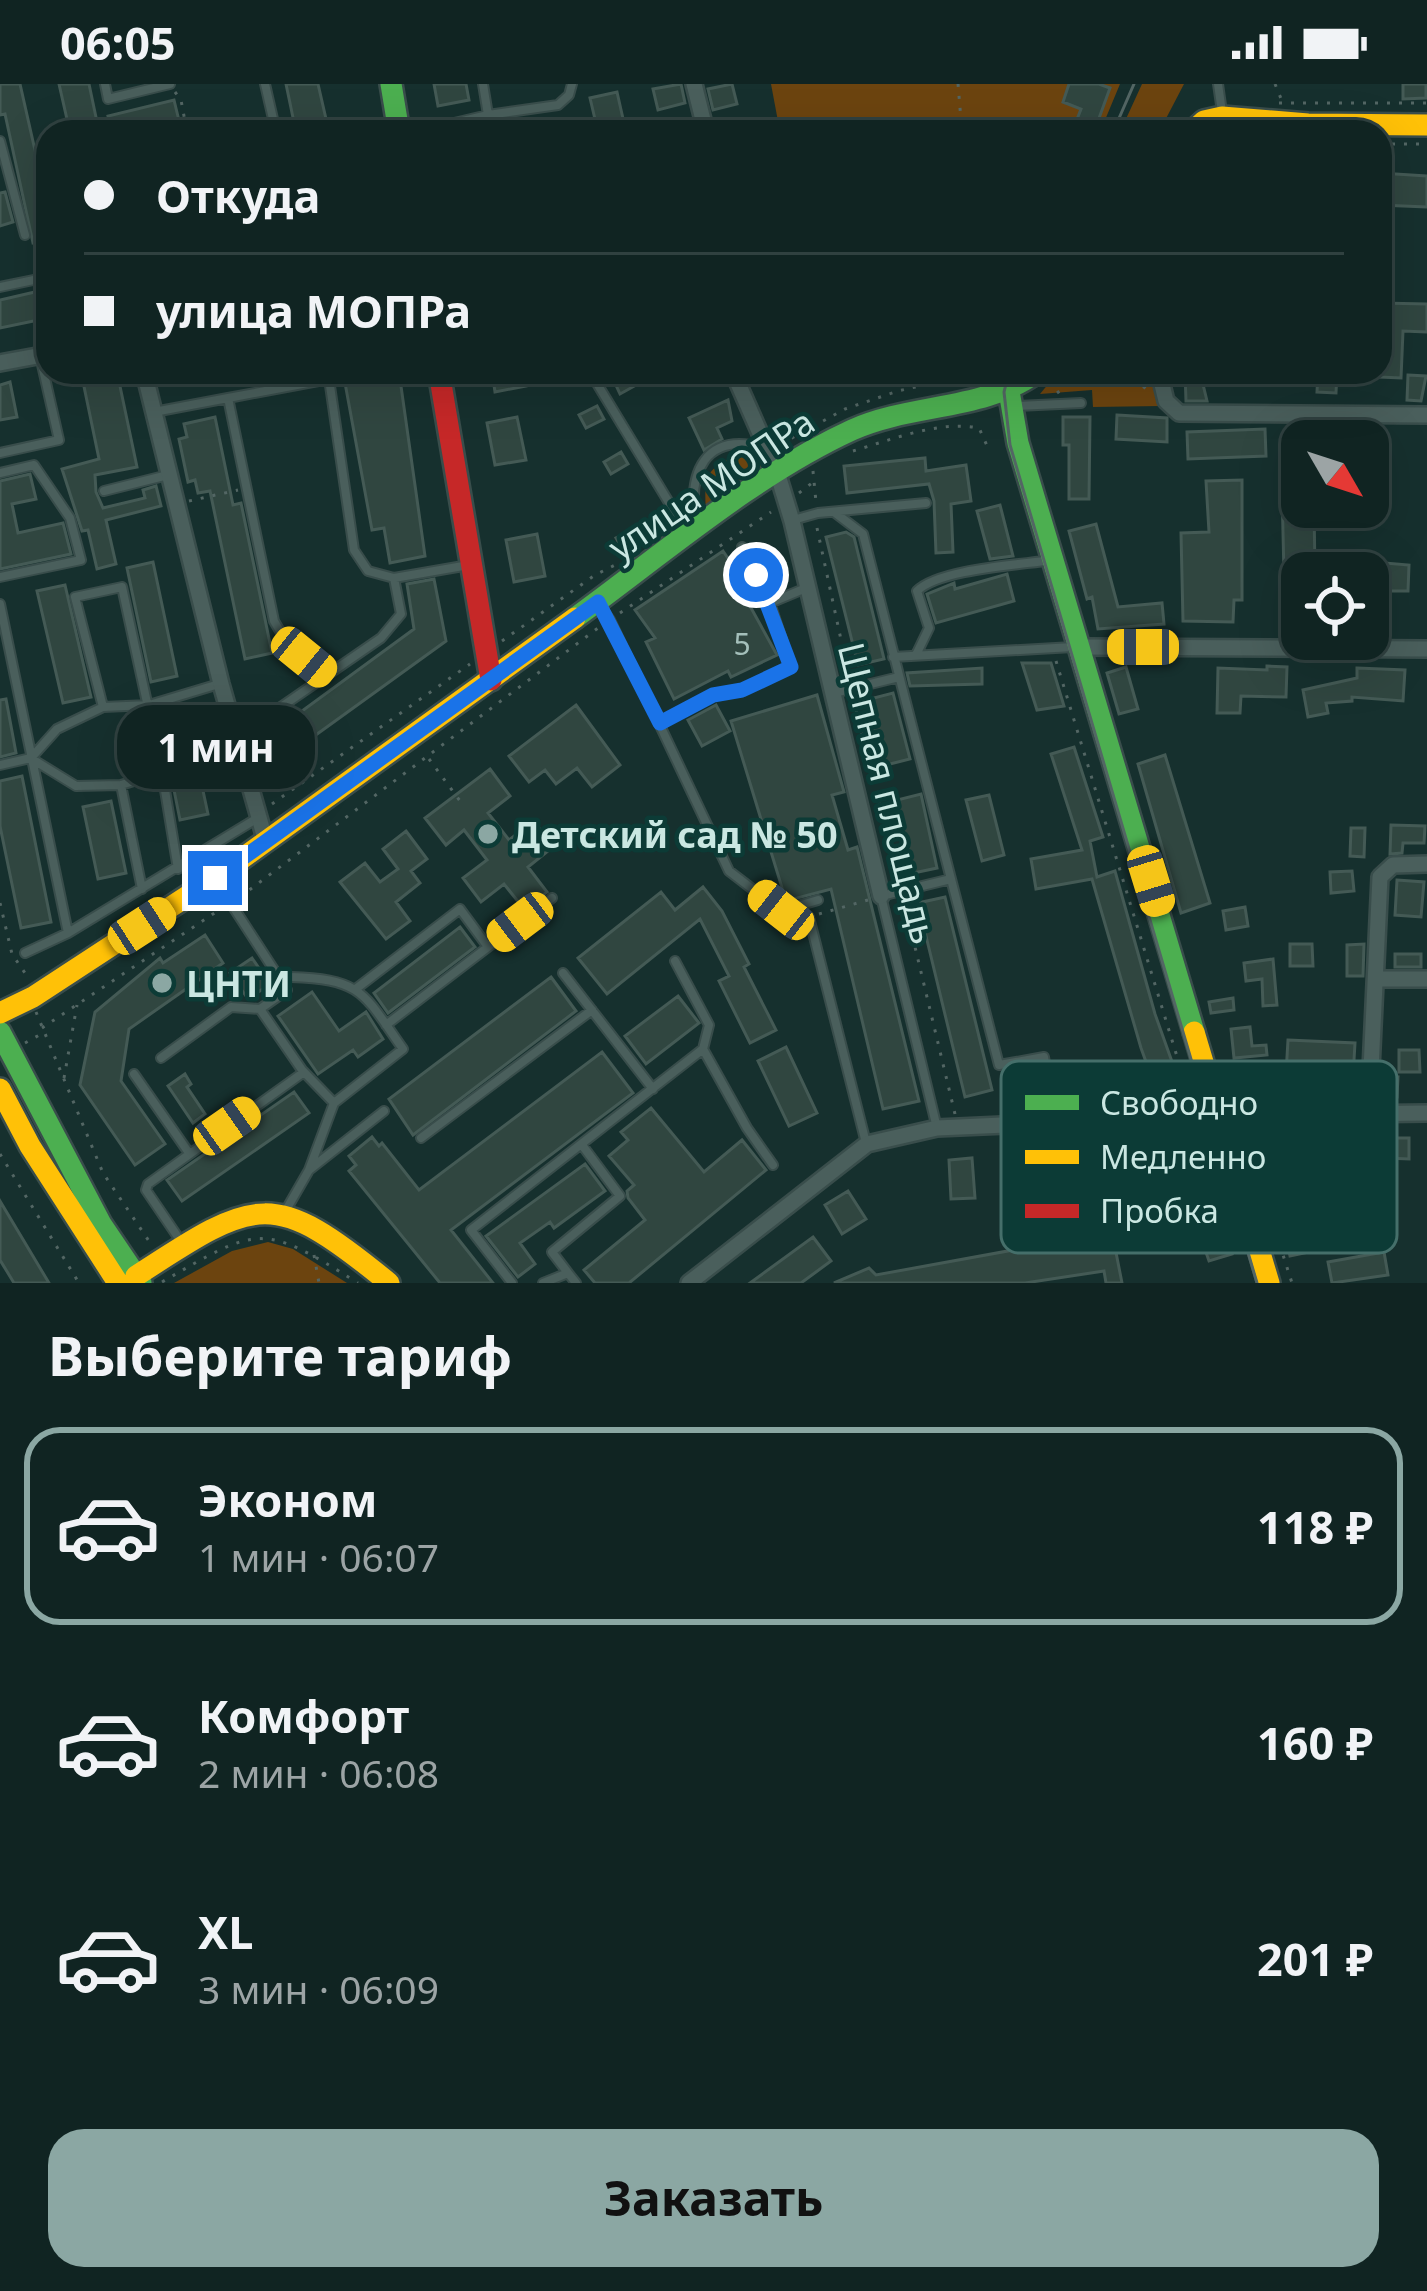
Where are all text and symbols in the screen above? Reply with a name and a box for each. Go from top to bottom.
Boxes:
text: 06:05 [60,12,176,73]
text: Откуда [156,165,320,226]
text: улица МОПРа [156,280,471,341]
street label: улица МОПРа [598,397,824,571]
north arrow [1281,420,1389,528]
map controls [1281,420,1389,660]
route start [729,548,783,602]
button: locate [1281,552,1389,660]
car [265,620,343,694]
house number: 5 [733,623,751,664]
car [1107,629,1179,665]
street label: Щепная площадь [827,637,949,949]
callout: 1 мин [116,704,314,788]
text: 1 мин [158,720,274,773]
place label: Детский сад № 50 [512,810,838,859]
marker: Детский сад № 50 [475,821,501,847]
car [1123,841,1179,921]
route end [188,851,242,905]
car [742,874,820,946]
car [480,886,560,958]
car [102,891,182,961]
place label: ЦНТИ [186,959,291,1008]
marker: ЦНТИ [149,970,175,996]
legend [1001,1061,1397,1253]
text: Свободно [1100,1080,1258,1125]
car [187,1091,267,1161]
text: Медленно [1100,1134,1266,1179]
text: Пробка [1100,1188,1219,1233]
text: Выберите тариф [48,1318,512,1392]
text: Эконом [198,1469,377,1530]
icon: car [54,1472,162,1580]
text: 118 ₽ [1257,1496,1373,1557]
text: 1 мин · 06:07 [198,1530,439,1583]
text: Комфорт [198,1685,409,1746]
icon: car [54,1688,162,1796]
text: 160 ₽ [1257,1712,1373,1773]
text: 2 мин · 06:08 [198,1746,439,1799]
text: XL [198,1901,253,1962]
icon: car [54,1904,162,2012]
text: 201 ₽ [1257,1928,1373,1989]
text: 3 мин · 06:09 [198,1962,439,2015]
button: Заказать [48,2129,1379,2267]

